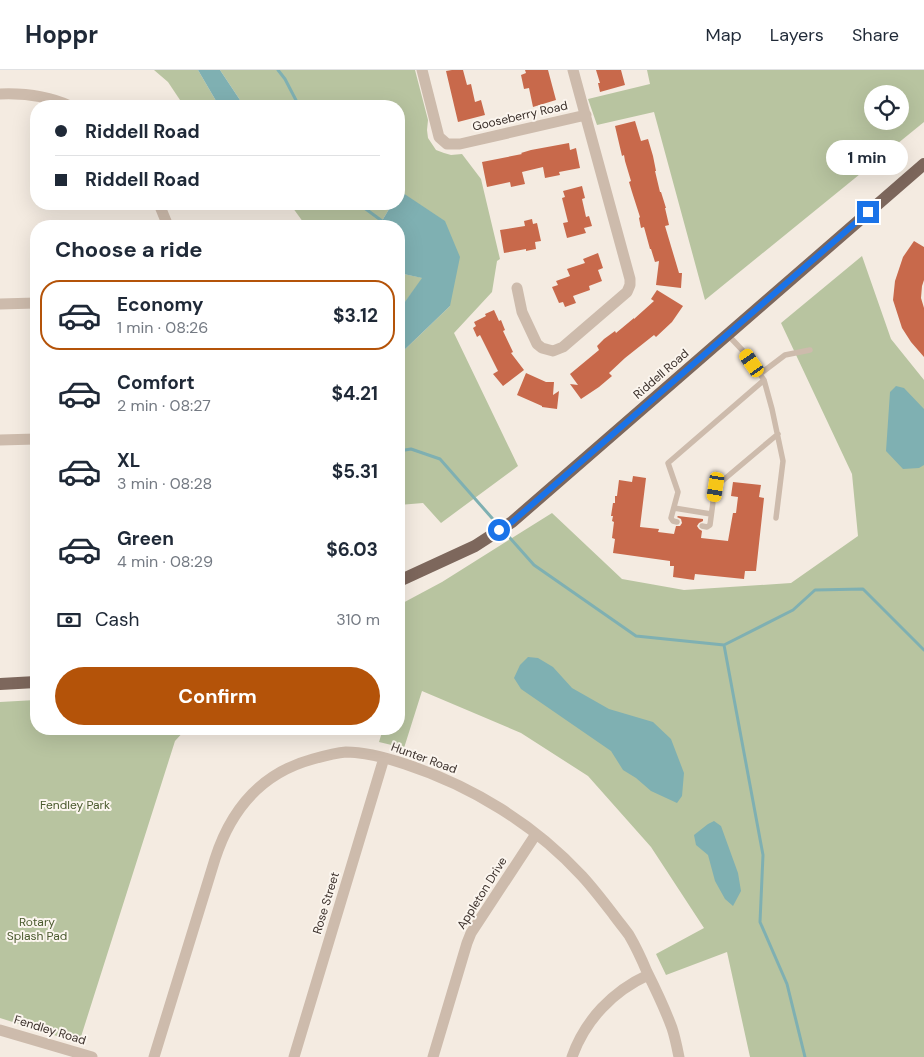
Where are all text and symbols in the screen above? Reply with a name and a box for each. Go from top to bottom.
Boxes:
text: Hoppr [25,19,98,50]
text: Map [706,23,742,47]
text: Layers [770,23,824,47]
text: Share [852,23,899,47]
map controls [864,85,909,130]
button: locate [864,85,909,130]
street label: Gooseberry Road [471,97,569,135]
text: Riddell Road [85,119,200,144]
callout: 1 min [827,140,909,174]
text: 1 min [848,147,886,168]
text: Riddell Road [85,167,200,192]
route end [857,201,879,223]
text: Choose a ride [55,235,203,264]
text: Economy [117,292,204,317]
icon: car [57,293,102,338]
text: $3.12 [333,303,378,328]
text: 1 min · 08:26 [117,317,208,338]
street label: Riddell Road [630,346,692,402]
car [737,346,766,380]
text: Comfort [117,370,195,395]
icon: car [57,371,102,416]
text: $4.21 [332,381,378,406]
text: 2 min · 08:27 [117,395,211,416]
text: XL [117,448,140,473]
icon: car [57,449,102,494]
text: $5.31 [332,459,378,484]
car [706,471,725,503]
text: 3 min · 08:28 [117,473,212,494]
route start [488,519,510,541]
text: Green [117,526,174,551]
icon: car [57,527,102,572]
text: $6.03 [326,537,378,562]
text: 4 min · 08:29 [117,551,213,572]
icon: cash [55,606,83,634]
text: Cash [95,607,139,632]
text: 310 m [336,609,380,630]
button: Confirm [55,667,380,725]
street label: Hunter Road [389,739,459,777]
park label: Fendley Park [40,797,110,813]
street label: Appleton Drive [453,854,511,932]
street label: Rose Street [309,870,343,936]
park label: Rotary Splash Pad [7,914,67,944]
street label: Fendley Road [12,1011,88,1049]

